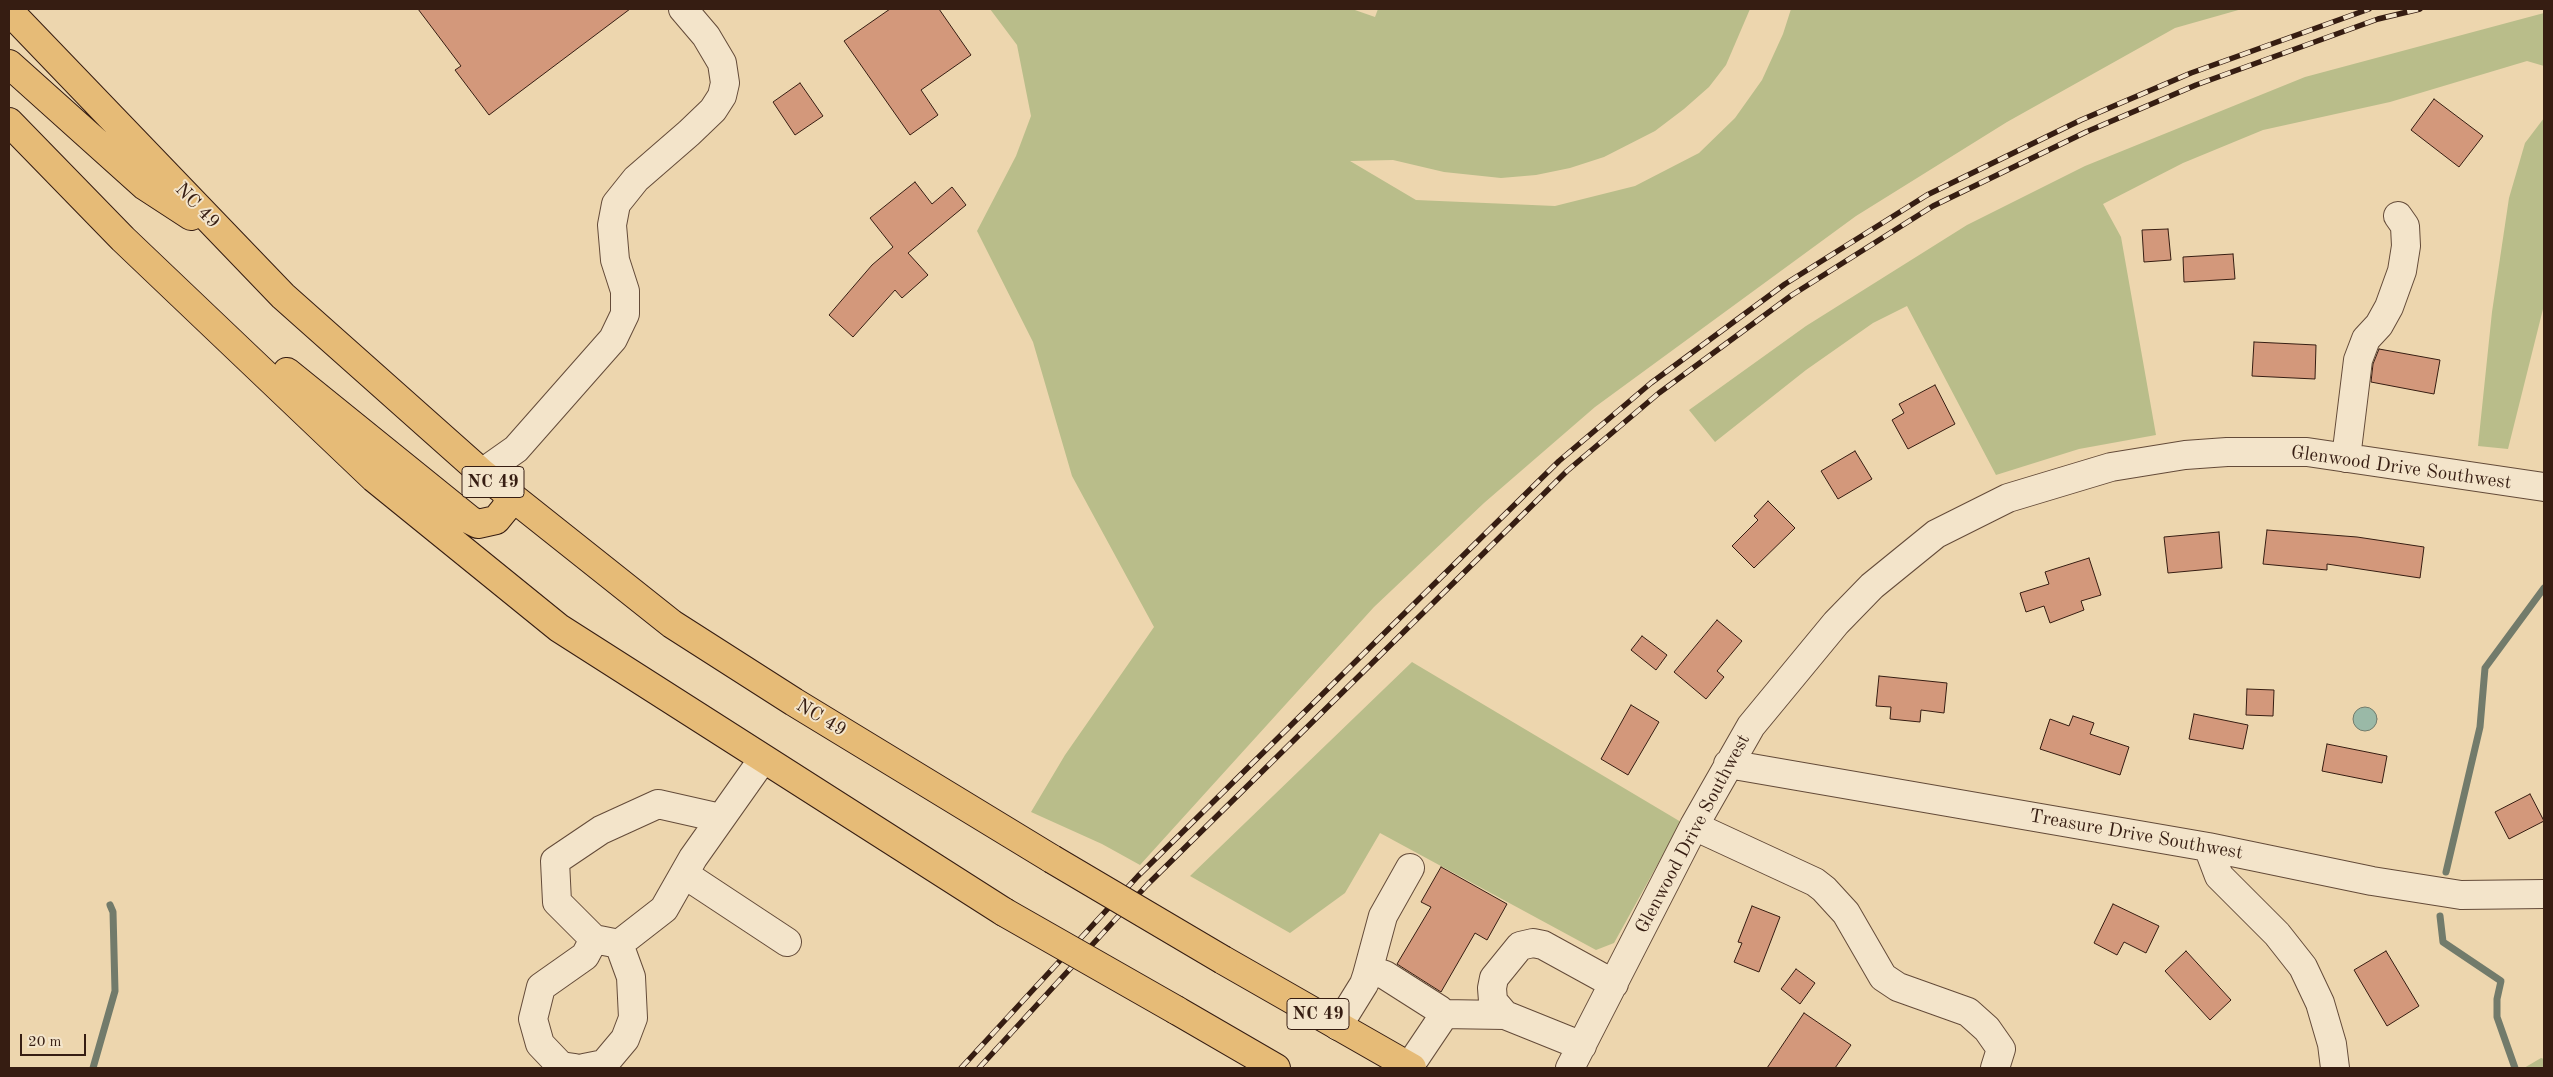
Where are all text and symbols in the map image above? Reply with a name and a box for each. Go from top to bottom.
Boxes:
street label: NC 49 [170,178,224,234]
street label: Glenwood Drive Southwest [2289,441,2513,495]
road number: NC 49 [462,467,524,498]
street label: NC 49 [792,694,850,742]
street label: Glenwood Drive Southwest [1631,730,1755,938]
street label: Treasure Drive Southwest [2027,805,2245,865]
road number: NC 49 [1287,999,1349,1030]
scale bar [22,1024,89,1056]
text: 20 m [28,1035,62,1050]

